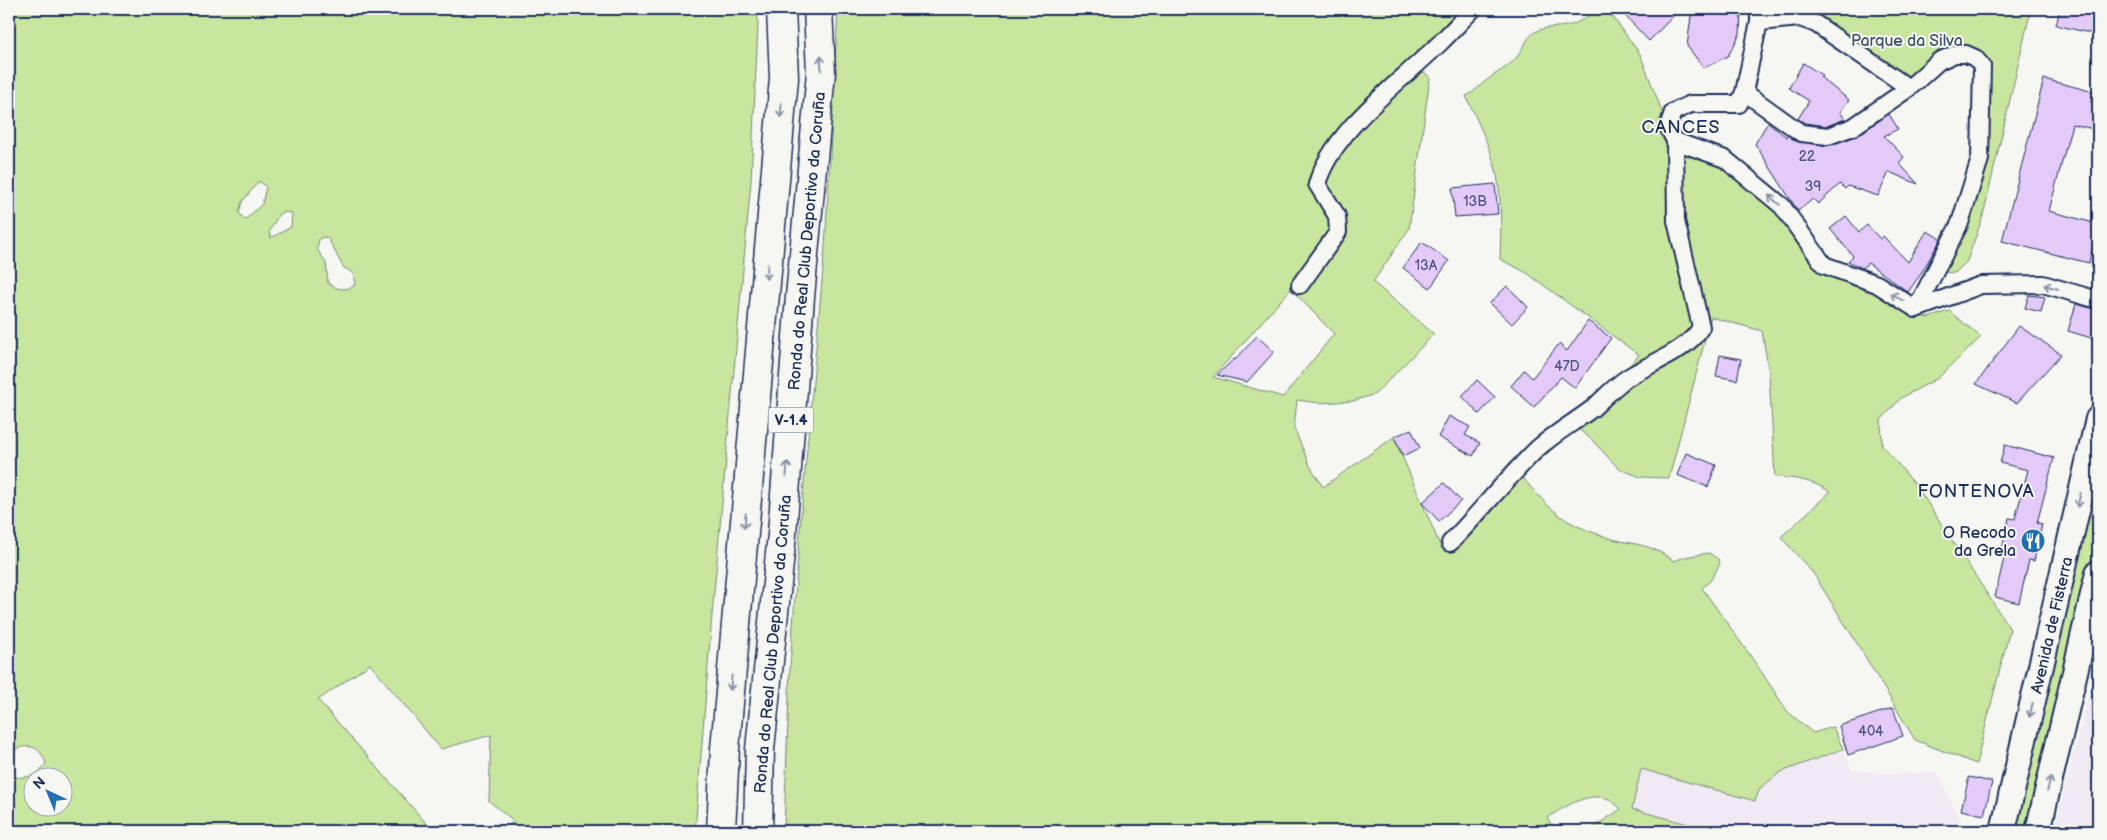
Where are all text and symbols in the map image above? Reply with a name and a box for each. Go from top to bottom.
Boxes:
park label: Parque da Silva [1851,32,1963,51]
one-way arrow [816,55,825,71]
street label: Ronda do Real Club Deportivo da Coruña [785,91,830,391]
one-way arrow [776,102,786,118]
district label: CANCES [1642,117,1720,138]
house number: 22 [1799,148,1816,165]
house number: 39 [1805,178,1821,195]
house number: 13B [1463,193,1487,210]
one-way arrow [1768,195,1781,206]
house number: 13A [1415,257,1438,274]
one-way arrow [762,263,772,279]
one-way arrow [2044,281,2060,291]
one-way arrow [1891,292,1905,302]
house number: 47D [1554,358,1580,375]
road number: V-1.4 [768,408,814,432]
one-way arrow [783,461,792,477]
district label: FONTENOVA [1917,481,2035,502]
one-way arrow [2074,492,2083,508]
street label: Ronda do Real Club Deportivo da Coruña [751,494,796,794]
one-way arrow [740,512,750,528]
place label: O Recodo da Grela [1943,524,2016,561]
restaurant icon: O Recodo da Grela [2020,528,2046,554]
street label: Avenida de Fisterra [2027,555,2077,696]
one-way arrow [726,674,736,690]
one-way arrow [2026,701,2035,717]
house number: 404 [1858,723,1884,740]
north arrow [22,768,72,818]
text: N [30,773,49,793]
one-way arrow [2045,776,2054,792]

